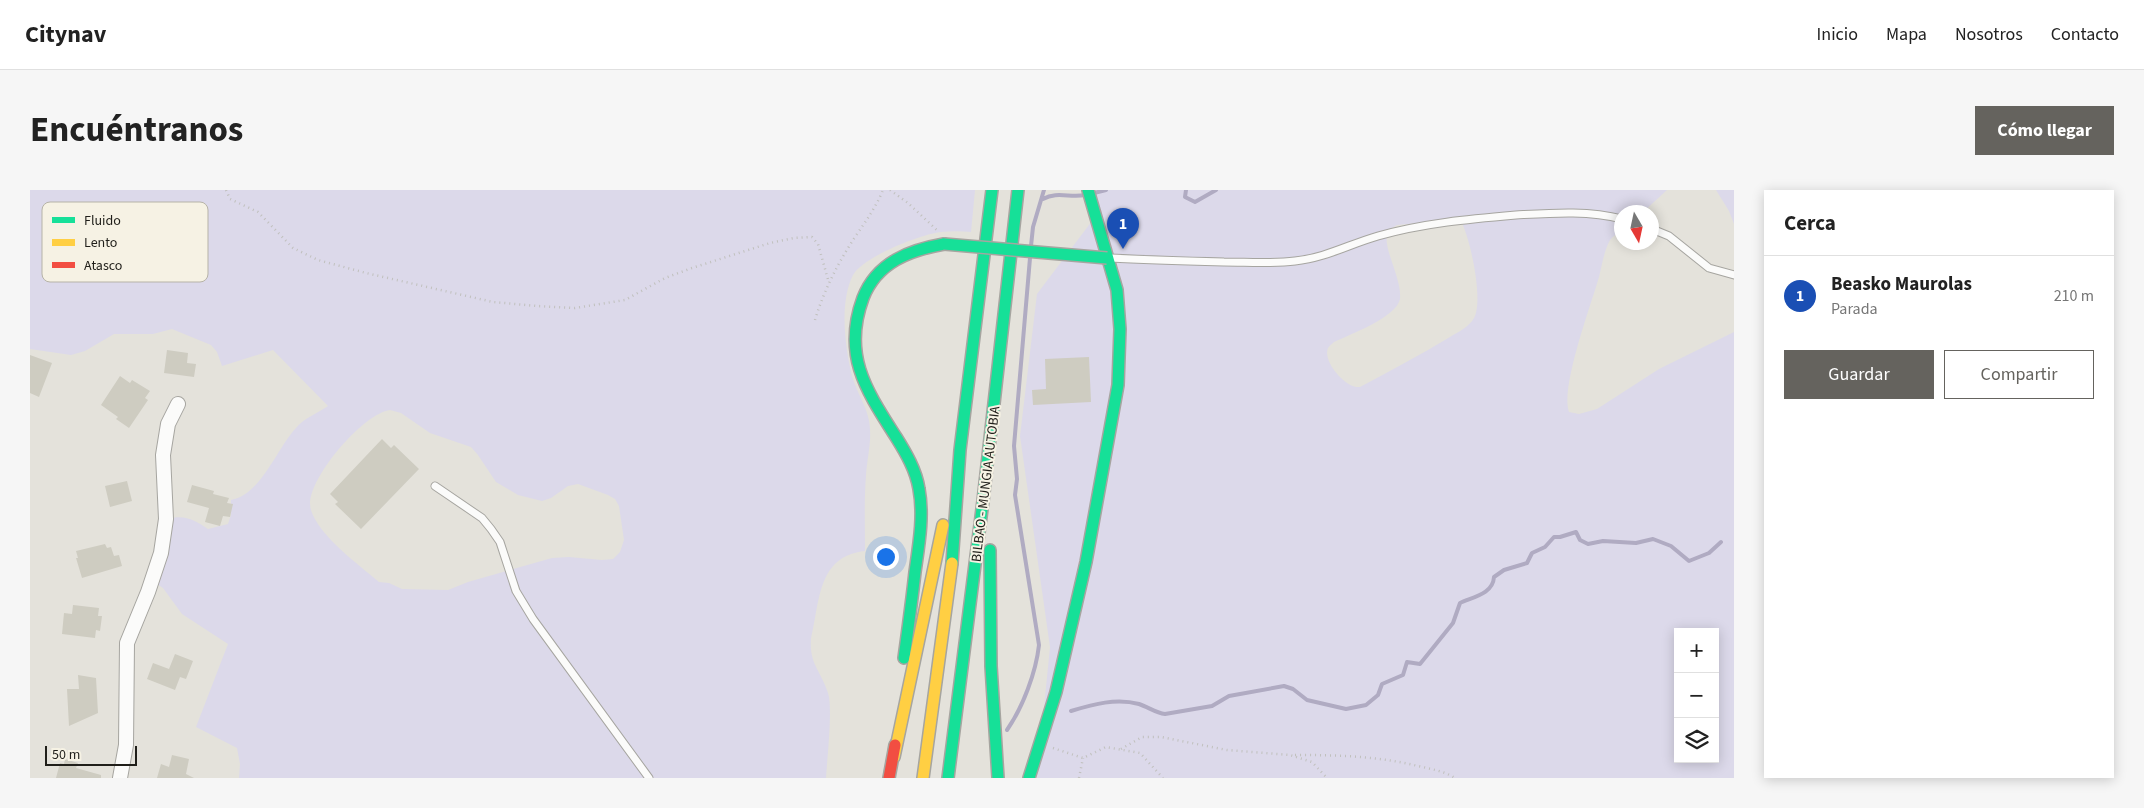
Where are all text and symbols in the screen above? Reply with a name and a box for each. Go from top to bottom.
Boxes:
text: Citynav [25,17,106,52]
text: Inicio [1817,22,1858,47]
text: Mapa [1886,22,1927,47]
text: Nosotros [1955,22,2023,47]
text: Contacto [2051,22,2119,47]
text: Encuéntranos [30,105,243,155]
button: Cómo llegar [1975,106,2114,155]
legend [42,202,208,282]
north arrow [1614,205,1659,250]
pin: 1 [1107,208,1139,249]
text: Cerca [1784,208,1836,238]
text: Fluido [84,211,121,231]
text: Lento [84,233,117,253]
text: Atasco [84,256,122,276]
text: Beasko Maurolas [1831,271,1972,298]
text: 1 [1796,285,1804,307]
text: 210 m [2054,285,2094,307]
text: Parada [1831,298,1878,320]
button: Guardar [1784,350,1934,399]
button: Compartir [1944,350,2094,399]
street label: BILBAO - MUNGIA AUTOBIA [966,405,1006,563]
your location [873,544,899,570]
map controls [1674,628,1719,763]
button: + [1674,628,1719,673]
button: − [1674,673,1719,718]
button: layers [1674,718,1719,763]
scale bar [45,743,138,766]
text: 50 m [52,745,80,765]

